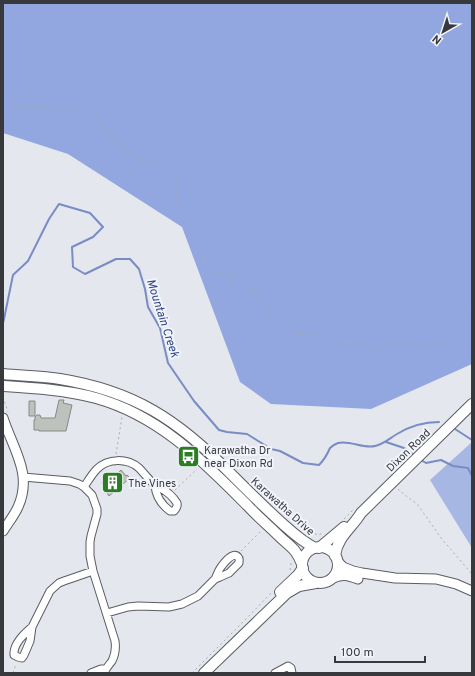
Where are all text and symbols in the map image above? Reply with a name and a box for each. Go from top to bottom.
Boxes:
north arrow [423,12,463,52]
text: N [430,31,445,47]
water label: Mountain Creek [142,277,183,360]
street label: Dixon Road [384,426,434,475]
bus stop icon: Karawatha Dr near Dixon Rd [175,443,201,469]
place label: Karawatha Dr near Dixon Rd [204,444,273,471]
building icon: The Vines [100,470,126,496]
street label: Karawatha Drive [248,475,317,539]
place label: The Vines [128,477,176,491]
scale bar [335,638,425,664]
text: 100 m [341,645,374,661]

